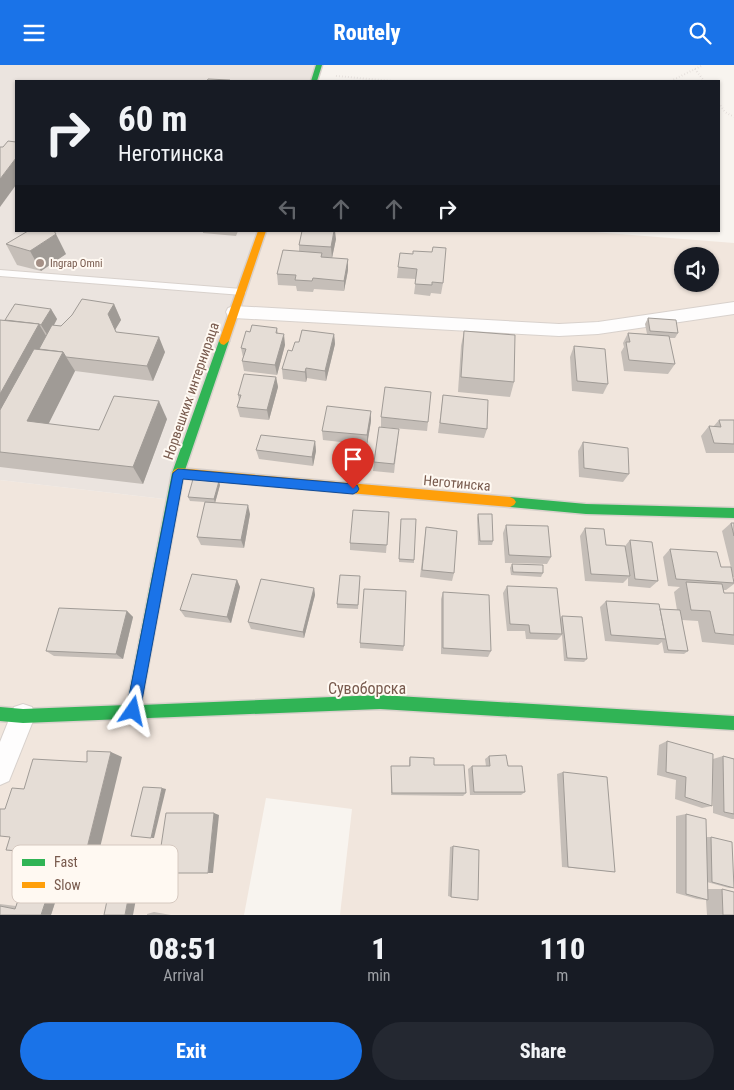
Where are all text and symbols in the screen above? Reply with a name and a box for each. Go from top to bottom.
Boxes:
icon: menu [20,19,48,47]
icon: search [686,19,714,47]
text: Routely [333,20,401,45]
text: 60 m [118,99,187,140]
icon: right [35,100,100,165]
text: Неготинска [118,141,224,166]
icon: left [274,195,302,223]
icon: ahead [327,195,355,223]
icon: ahead [380,195,408,223]
icon: right [433,195,461,223]
map controls [674,247,719,292]
button: sound [674,247,719,292]
marker: Ingrap Omni [34,257,46,269]
place label: Ingrap Omni [50,257,103,270]
street label: Норвешких интернираца [160,320,222,462]
pin [332,438,374,489]
icon: arrive [339,445,367,473]
street label: Неготинска [423,472,491,494]
street label: Сувоборска [328,679,406,698]
position arrow [106,684,158,736]
legend [12,845,178,903]
text: Fast [54,854,78,870]
text: Slow [54,877,81,893]
text: 08:51 [149,931,218,966]
text: 1 [371,931,386,966]
text: 110 [539,931,585,966]
text: Arrival [163,966,204,985]
text: min [367,966,391,985]
text: m [556,966,568,985]
button: Exit [20,1022,362,1080]
button: Share [372,1022,714,1080]

